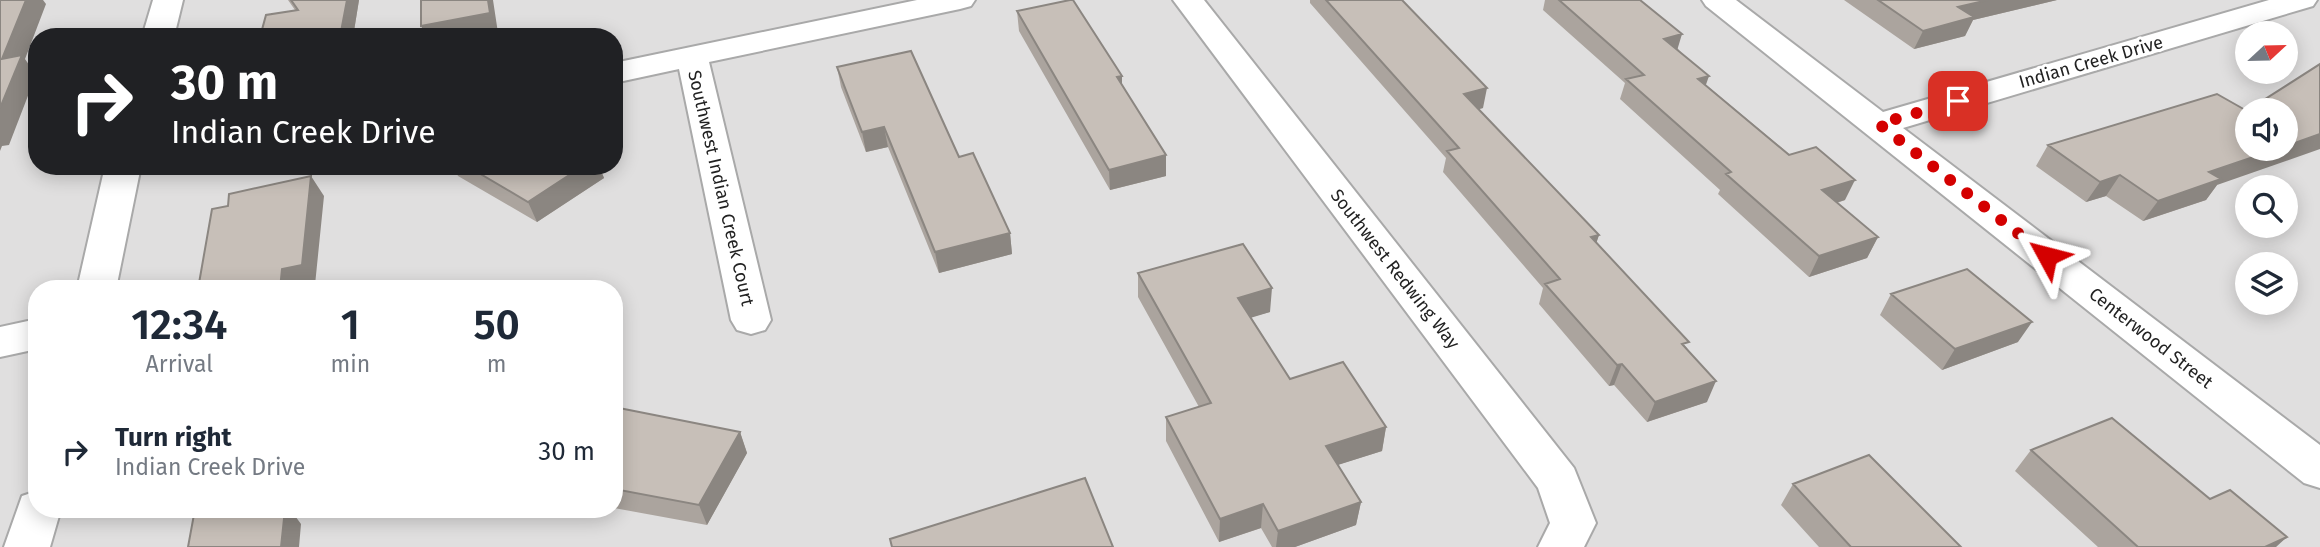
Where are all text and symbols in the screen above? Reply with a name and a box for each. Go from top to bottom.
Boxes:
north arrow [2235,21,2298,84]
map controls [2235,21,2298,315]
street label: Indian Creek Drive [2016,31,2166,93]
text: 30 m [171,53,278,112]
icon: right [56,56,147,147]
street label: Southwest Indian Creek Court [683,68,759,308]
pin [1928,71,1988,131]
icon: arrive [1939,82,1977,120]
button: sound [2235,98,2298,161]
text: Indian Creek Drive [171,113,436,151]
button: search [2235,175,2298,238]
street label: Southwest Redwing Way [1326,185,1464,353]
position arrow [2010,219,2084,293]
button: layers [2235,252,2298,315]
street label: Centerwood Street [2085,283,2218,394]
text: 12:34 [131,300,227,350]
text: 1 [341,300,360,350]
text: 50 [473,300,520,350]
text: Arrival [146,350,213,378]
text: min [331,350,370,378]
text: m [487,350,506,378]
text: Turn right [115,422,232,453]
icon: right [56,433,94,471]
text: 30 m [538,436,595,467]
text: Indian Creek Drive [115,453,305,481]

